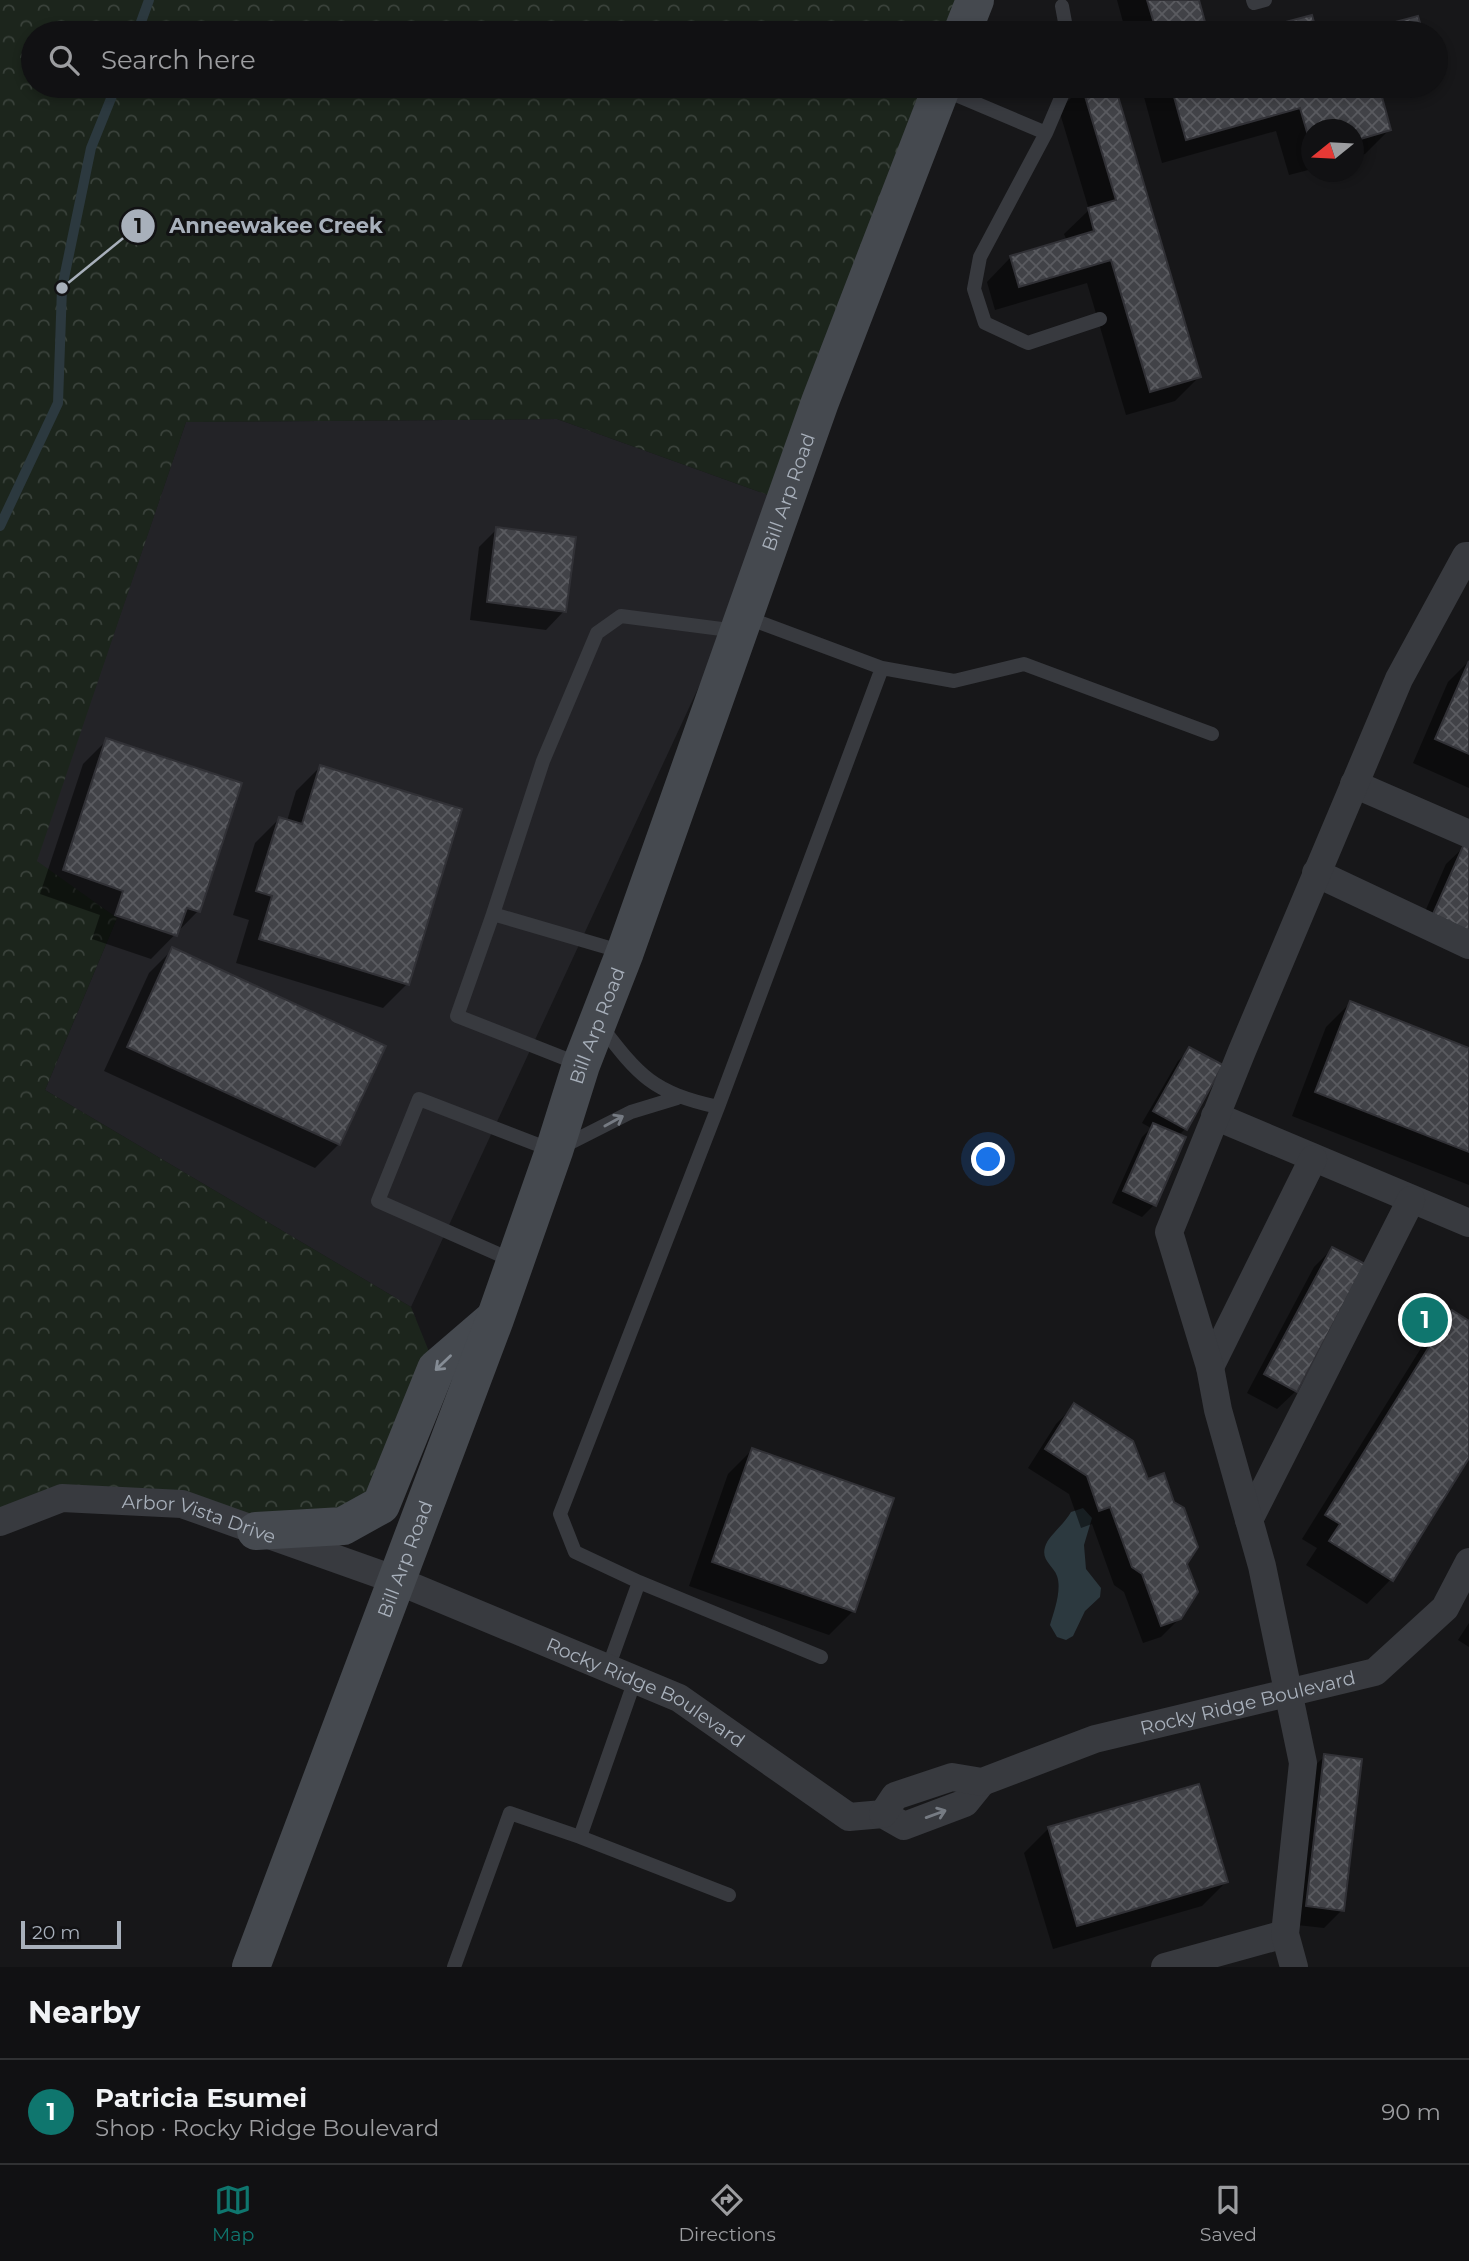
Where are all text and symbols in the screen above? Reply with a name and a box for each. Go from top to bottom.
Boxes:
search box [21,21,1448,98]
icon: search [45,41,83,79]
text: Search here [101,44,256,76]
north arrow [1301,119,1364,182]
callout: Anneewakee Creek [120,205,397,247]
text: 1 [134,213,142,238]
text: Anneewakee Creek [168,213,383,238]
street label: Bill Arp Road [757,430,820,554]
street label: Bill Arp Road [564,964,629,1087]
one-way arrow [603,1114,624,1127]
your location [971,1142,1005,1176]
pin: 1 [1402,1294,1448,1346]
one-way arrow [435,1355,452,1372]
street label: Arbor Vista Drive [121,1490,279,1548]
street label: Bill Arp Road [372,1497,437,1621]
street label: Rocky Ridge Boulevard [543,1632,749,1752]
street label: Rocky Ridge Boulevard [1138,1666,1358,1739]
one-way arrow [925,1807,947,1820]
scale bar [21,1918,121,1950]
text: 20 m [32,1921,80,1944]
text: Nearby [28,1994,140,2031]
text: Patricia Esumei [95,2082,307,2114]
text: 1 [46,2098,56,2126]
text: 90 m [1381,2098,1441,2126]
text: Shop · Rocky Ridge Boulevard [95,2114,439,2142]
tab: Map [212,2181,254,2246]
tab: Directions [678,2181,776,2246]
tab: Saved [1200,2181,1257,2246]

